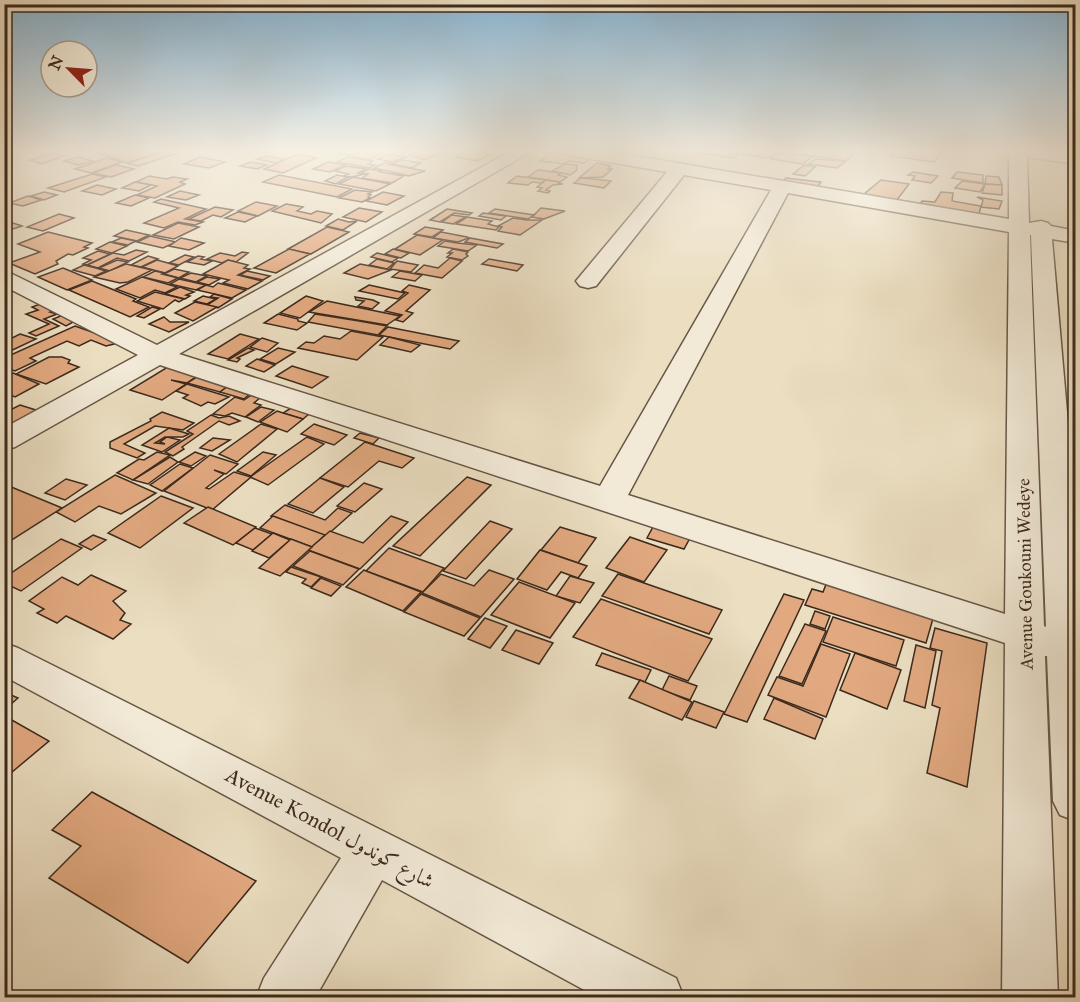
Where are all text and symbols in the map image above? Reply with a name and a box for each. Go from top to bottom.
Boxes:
north arrow [39,39,99,99]
text: N [44,52,68,73]
street label: Avenue Goukouni Wedeye [1012,478,1038,671]
street label: Avenue Kondol شارع كوندول [218,761,439,898]

